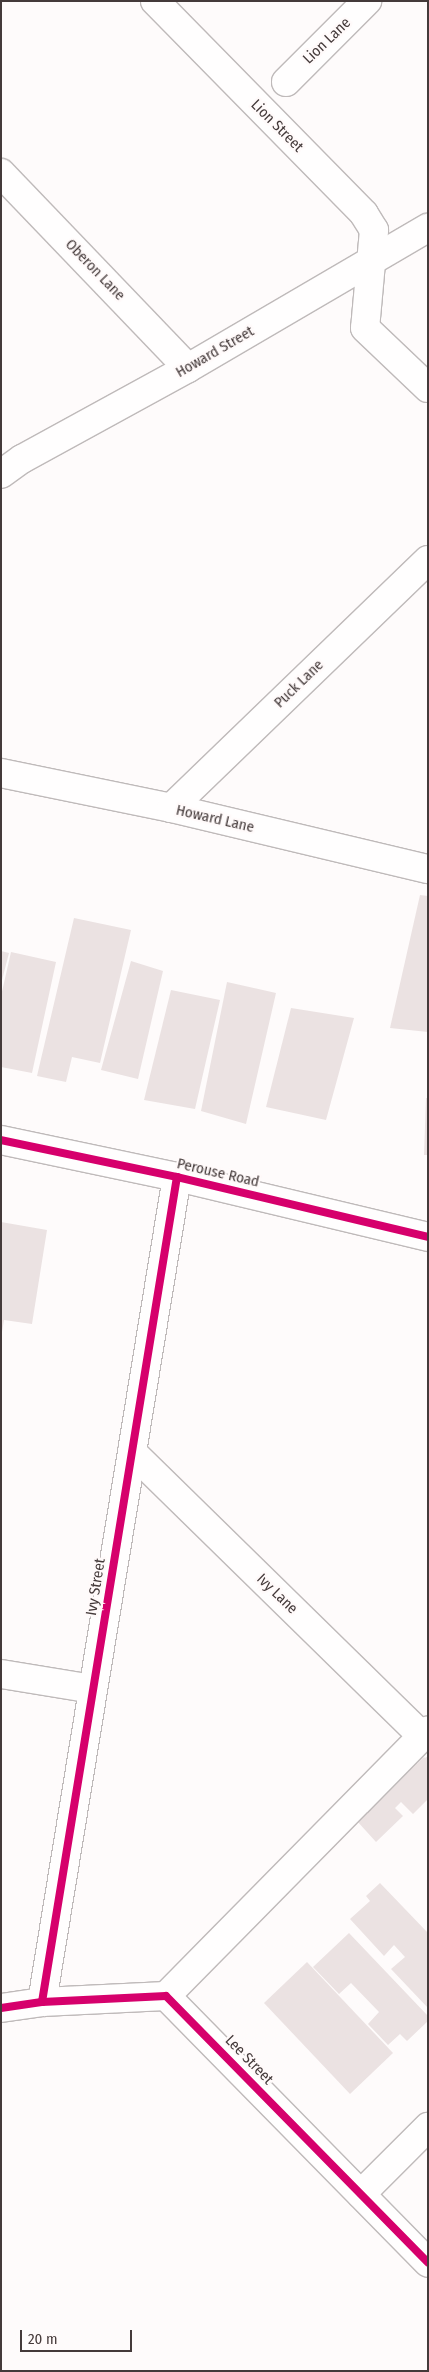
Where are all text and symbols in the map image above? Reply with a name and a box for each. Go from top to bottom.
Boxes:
street label: Lion Lane [300,14,354,68]
street label: Lion Street [247,96,307,156]
street label: Oberon Lane [61,236,129,304]
street label: Howard Street [173,322,257,382]
street label: Puck Lane [271,656,327,712]
street label: Howard Lane [174,801,256,837]
street label: Perouse Road [175,1155,261,1191]
street label: Ivy Street [83,1557,109,1617]
street label: Ivy Lane [253,1570,301,1618]
street label: Lee Street [221,2032,277,2088]
scale bar [22,2320,135,2352]
text: 20 m [28,2330,58,2348]

